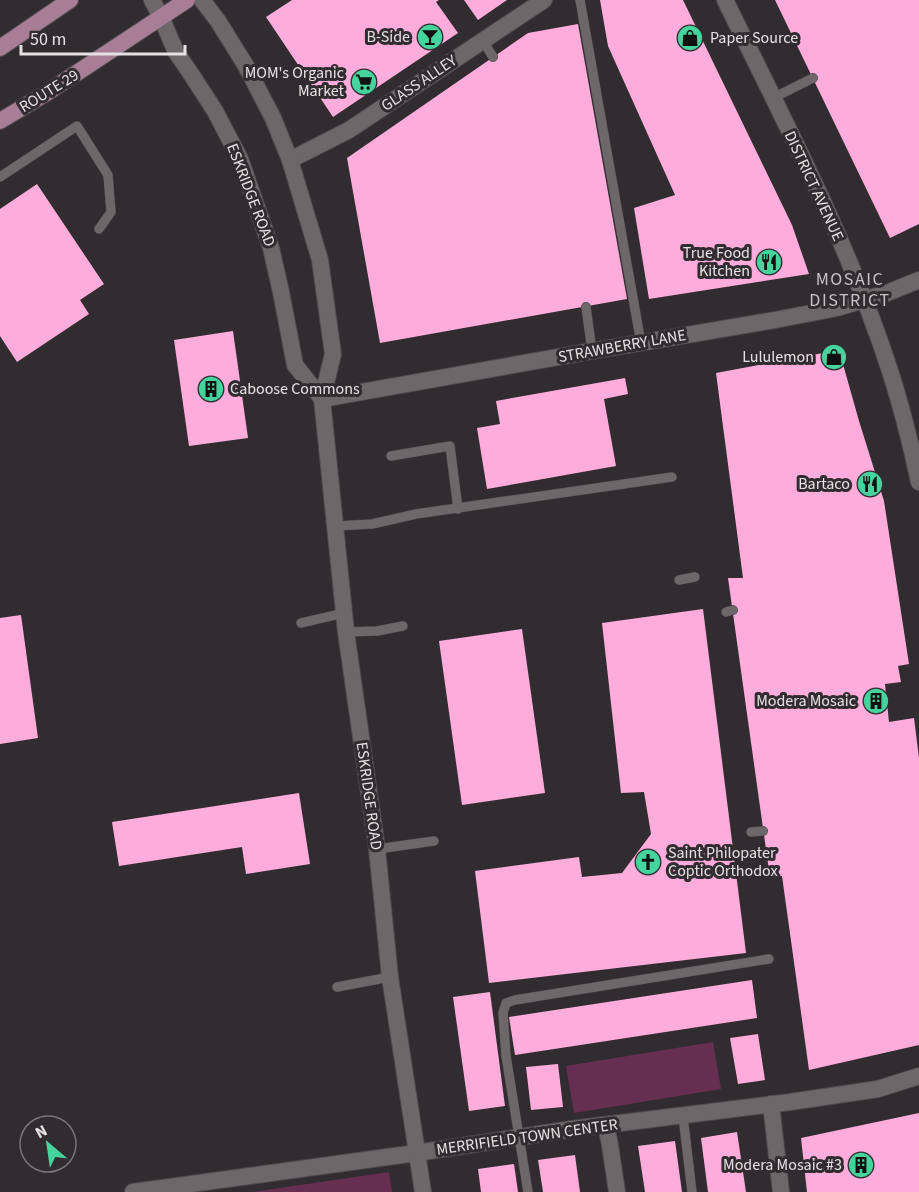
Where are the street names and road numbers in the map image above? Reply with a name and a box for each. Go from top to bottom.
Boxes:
street label: GLASS ALLEY [377,49,461,116]
street label: ROUTE 29 [15,64,83,118]
street label: DISTRICT AVENUE [779,127,849,245]
street label: ESKRIDGE ROAD [221,140,281,250]
street label: STRAWBERRY LANE [556,324,688,368]
street label: ESKRIDGE ROAD [351,740,387,852]
street label: MERRIFIELD TOWN CENTER [435,1113,619,1161]

